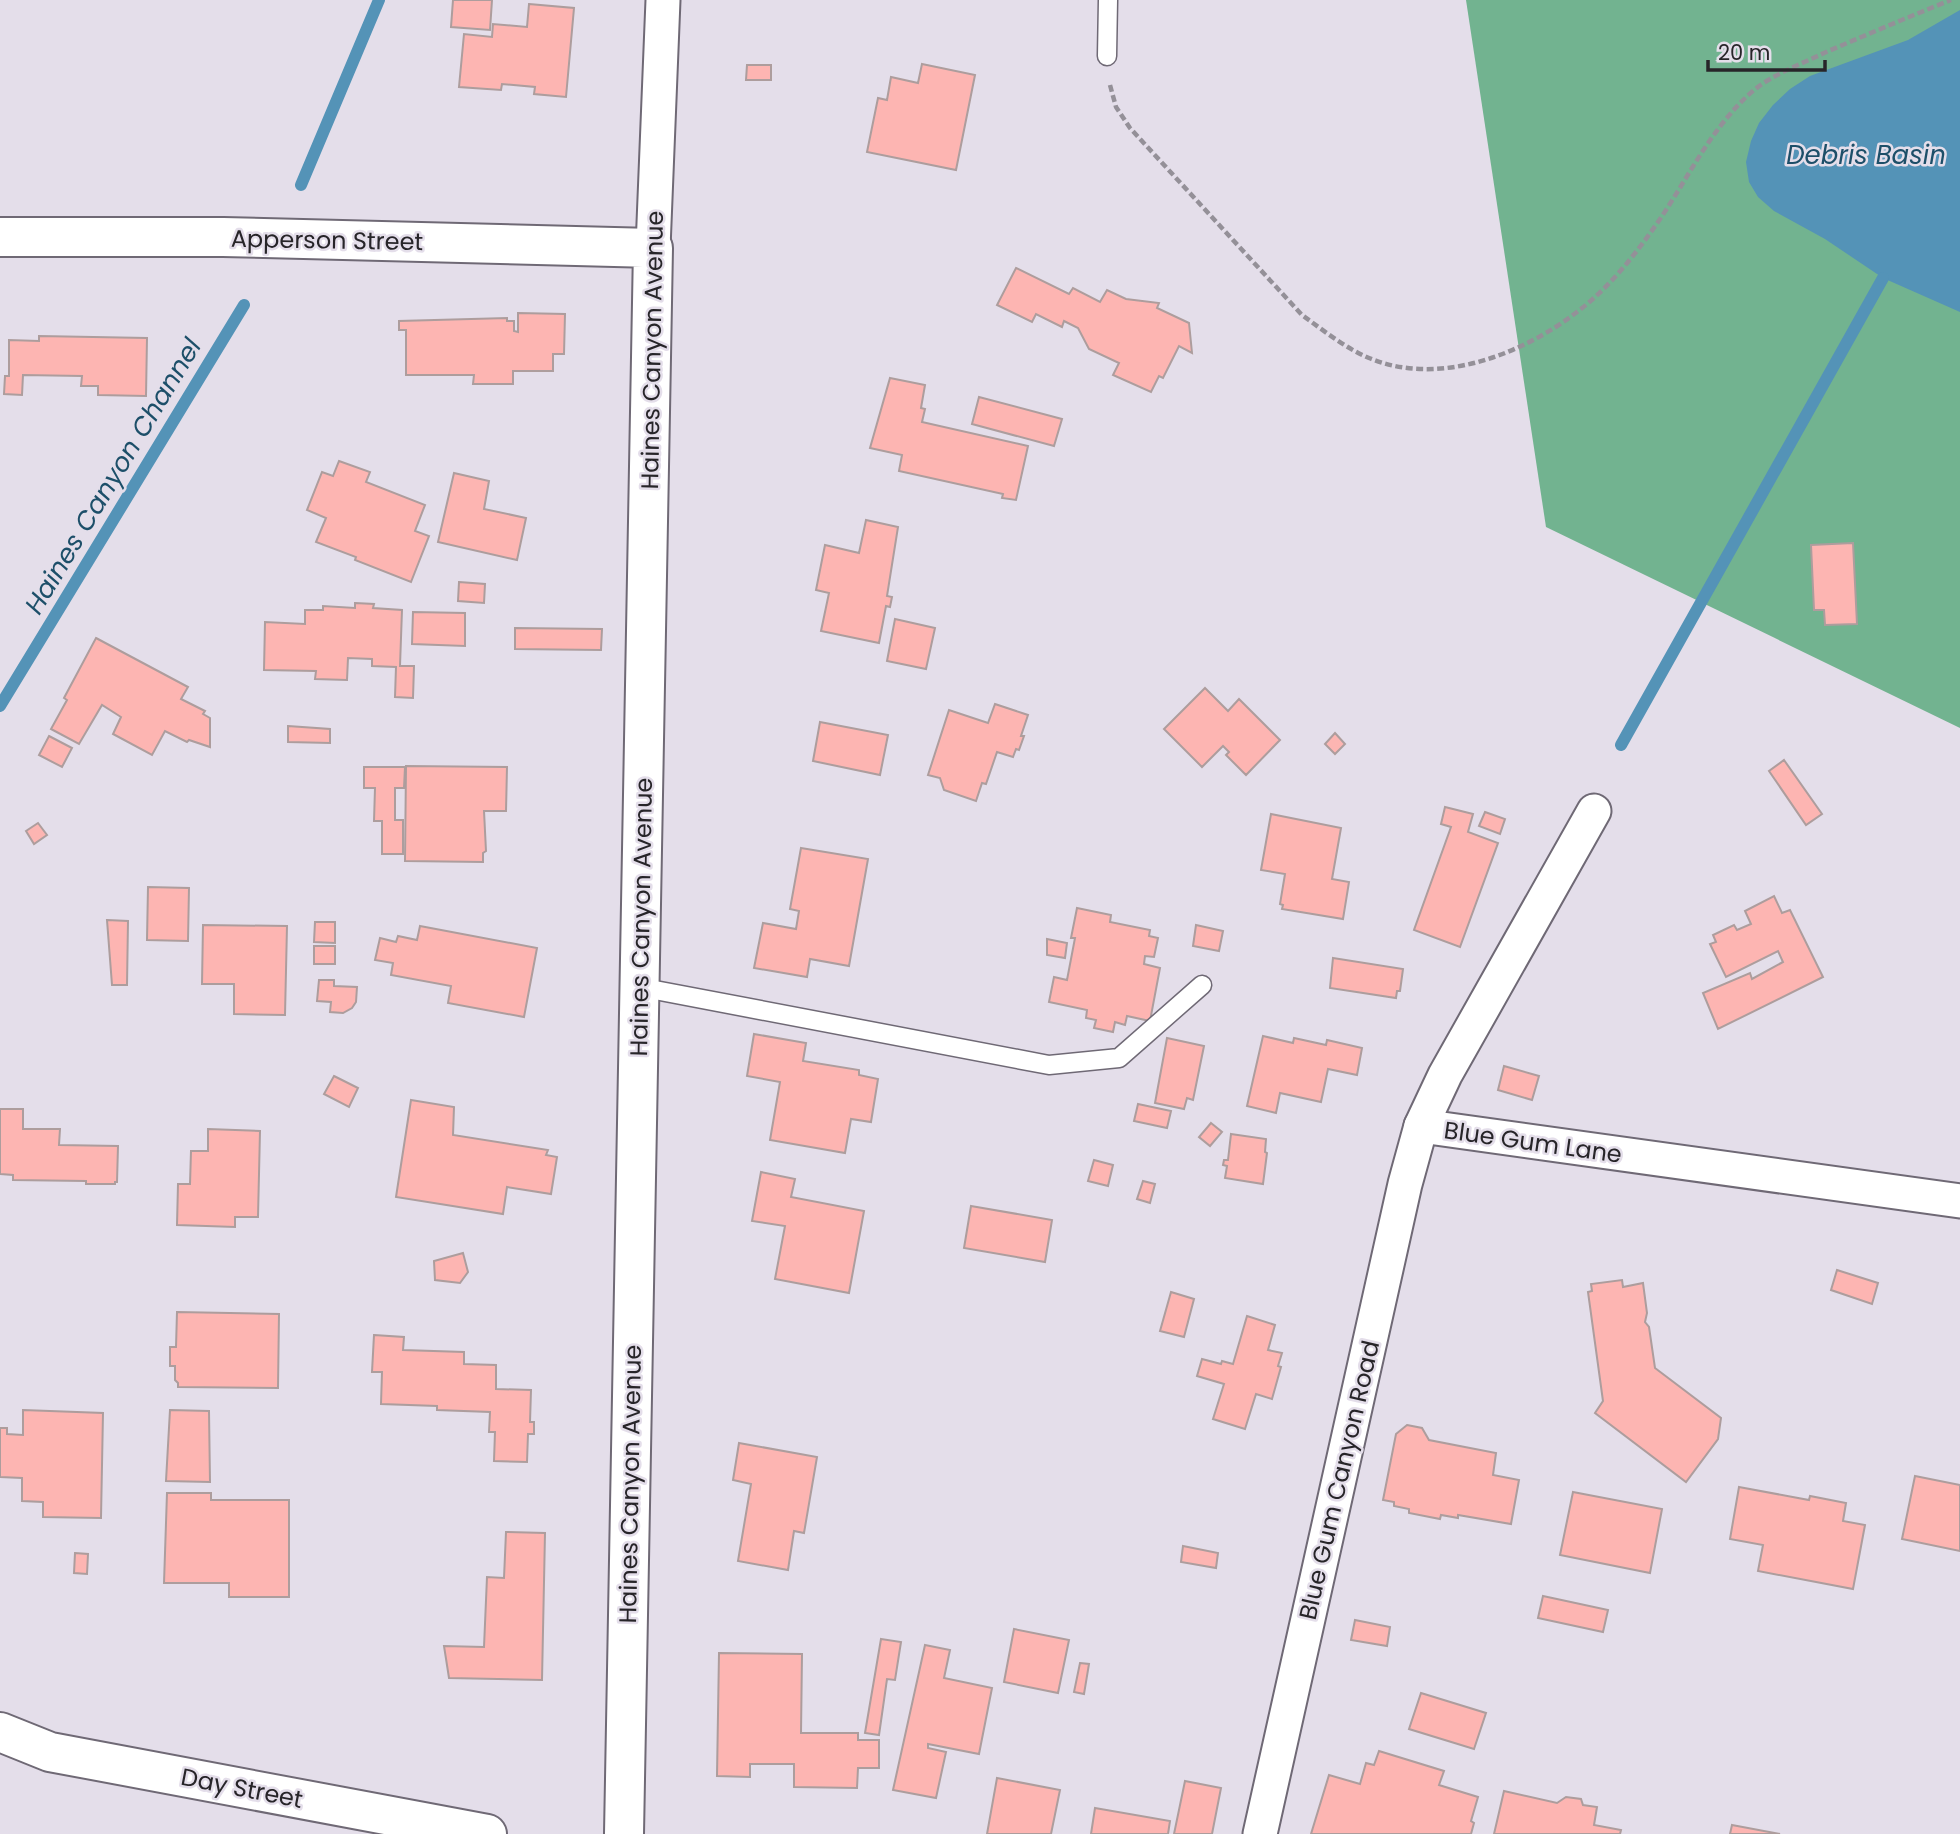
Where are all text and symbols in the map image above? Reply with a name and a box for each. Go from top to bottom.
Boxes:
scale bar [1708,28,1825,72]
text: 20 m [1718,38,1771,67]
water label: Debris Basin [1786,137,1946,173]
street label: Haines Canyon Avenue [633,210,671,490]
street label: Apperson Street [231,222,423,258]
water label: Haines Canyon Channel [16,331,210,621]
street label: Haines Canyon Avenue [622,777,660,1057]
street label: Blue Gum Lane [1442,1113,1624,1171]
street label: Blue Gum Canyon Road [1291,1337,1387,1623]
street label: Haines Canyon Avenue [611,1344,649,1624]
street label: Day Street [178,1760,306,1816]

